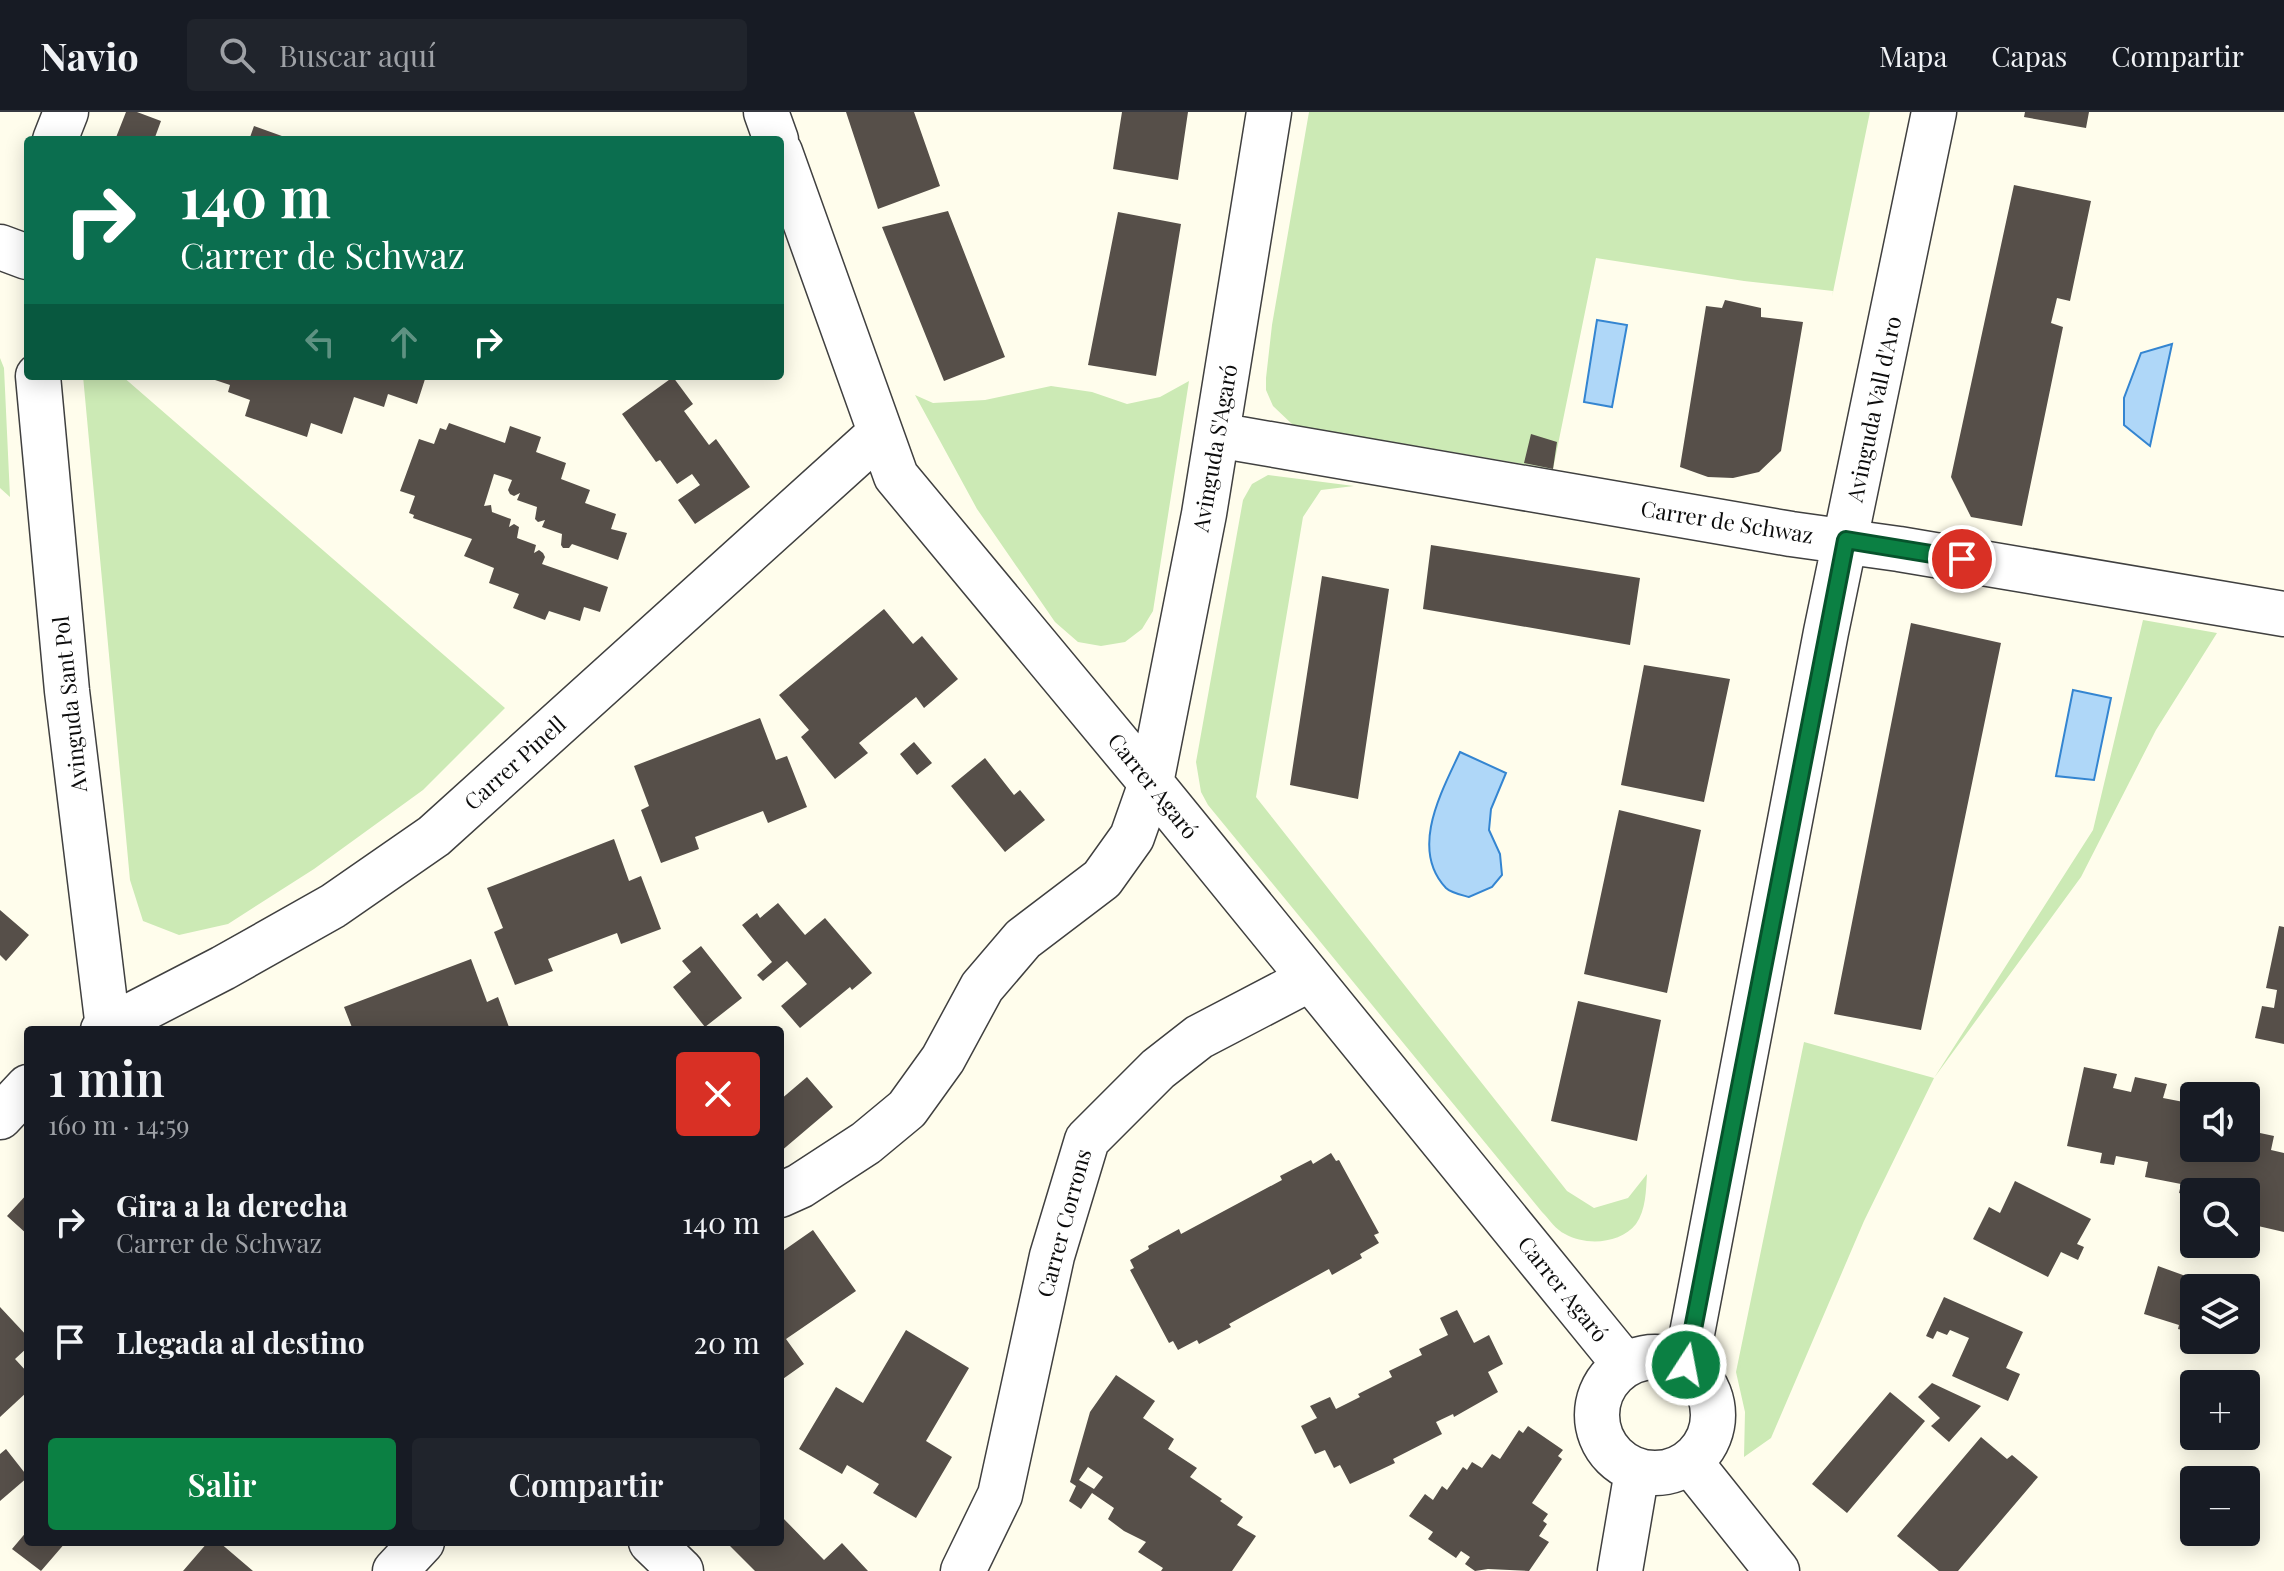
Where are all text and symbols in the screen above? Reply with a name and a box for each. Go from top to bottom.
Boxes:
search box [187,19,747,91]
text: Navio [40,30,139,81]
icon: search [215,33,259,77]
text: Buscar aquí [279,35,436,75]
text: Mapa [1879,37,1947,74]
text: Capas [1991,37,2067,74]
text: Compartir [2111,37,2244,74]
text: 140 m [180,158,331,233]
icon: right [48,168,152,272]
text: Carrer de Schwaz [180,230,465,278]
street label: Avinguda Vall d'Aro [1838,313,1907,505]
icon: left [298,320,342,364]
icon: ahead [382,320,426,364]
icon: right [466,320,510,364]
street label: Avinguda S'Agaró [1184,362,1244,535]
street label: Carrer de Schwaz [1639,493,1815,549]
pin [1928,525,1996,593]
icon: arrive [1940,537,1984,581]
street label: Avinguda Sant Pol [45,615,93,795]
street label: Carrer Pinell [457,709,572,816]
street label: Carrer Agaró [1102,726,1206,845]
text: 1 min [48,1045,165,1109]
button: close [676,1052,760,1136]
map controls [2180,1082,2260,1546]
button: sound [2180,1082,2260,1162]
text: 160 m · 14:59 [48,1107,189,1142]
street label: Carrer Corrons [1029,1145,1097,1300]
button: search [2180,1178,2260,1258]
text: Gira a la derecha [116,1185,348,1225]
icon: right [48,1200,92,1244]
text: 140 m [682,1202,760,1242]
text: Carrer de Schwaz [116,1225,322,1260]
street label: Carrer Agaró [1512,1229,1616,1348]
button: layers [2180,1274,2260,1354]
icon: arrive [48,1320,92,1364]
text: Llegada al destino [116,1322,365,1362]
text: 20 m [694,1322,760,1362]
position arrow [1644,1323,1728,1407]
button: + [2180,1370,2260,1450]
button: Salir [48,1438,396,1530]
button: Compartir [412,1438,760,1530]
button: − [2180,1466,2260,1546]

